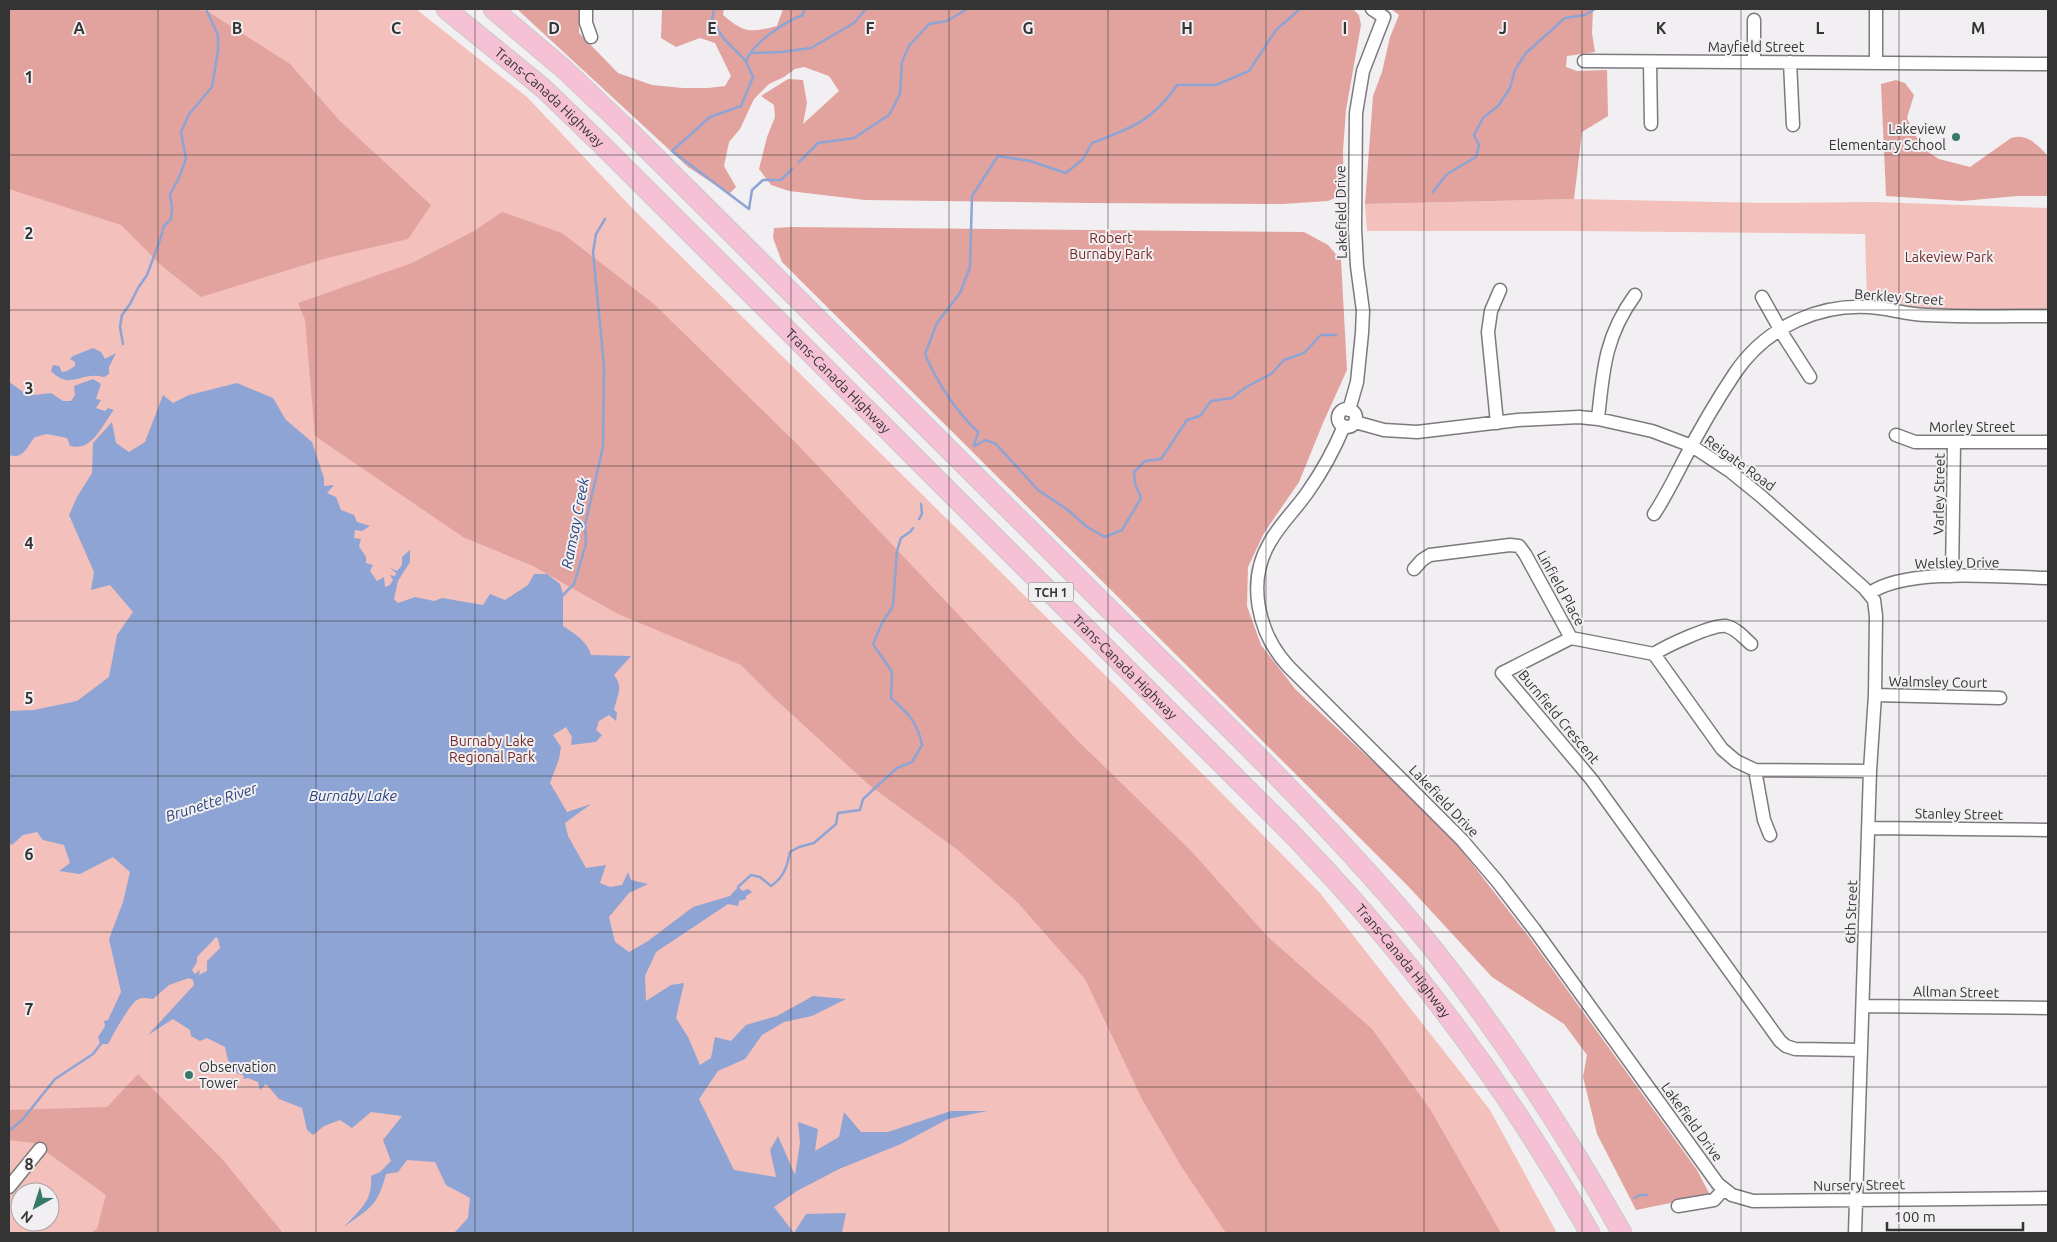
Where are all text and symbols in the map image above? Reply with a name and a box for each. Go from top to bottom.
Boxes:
text: A [73,19,85,37]
text: B [232,19,242,37]
text: C [391,19,401,37]
text: D [548,19,560,37]
text: E [707,19,717,37]
text: F [866,19,875,37]
text: G [1022,19,1034,37]
text: H [1181,19,1193,37]
text: I [1343,19,1347,37]
text: J [1499,19,1507,37]
text: K [1656,19,1667,37]
text: L [1816,19,1825,37]
text: M [1971,19,1985,37]
street label: Mayfield Street [1708,39,1805,55]
street label: Trans-Canada Highway [491,44,608,151]
text: 1 [24,68,34,86]
place label: Lakeview Elementary School [1829,121,1946,153]
marker: Lakeview Elementary School [1950,131,1962,143]
street label: Lakefield Drive [1332,165,1350,259]
text: 2 [24,224,34,242]
park label: Robert Burnaby Park [1069,230,1153,262]
park label: Lakeview Park [1905,249,1993,265]
street label: Berkley Street [1854,286,1945,308]
street label: Trans-Canada Highway [782,325,894,437]
text: 3 [24,379,34,397]
street label: Morley Street [1929,419,2016,435]
street label: Reigate Road [1701,432,1779,494]
street label: Varley Street [1930,453,1948,535]
water label: Ramsay Creek [558,476,592,570]
text: 4 [24,534,34,552]
street label: Linfield Place [1534,548,1588,628]
street label: Welsley Drive [1915,554,1999,572]
road number: TCH 1 [1028,582,1074,602]
street label: Trans-Canada Highway [1069,611,1181,723]
street label: Burnfield Crescent [1515,667,1603,767]
street label: Walmsley Court [1889,673,1988,691]
text: 5 [24,689,34,707]
park label: Burnaby Lake Regional Park [449,733,535,765]
street label: Lakefield Drive [1406,762,1482,840]
water label: Brunette River [163,779,260,825]
water label: Burnaby Lake [309,787,397,804]
street label: Stanley Street [1915,805,2004,823]
text: 6 [24,845,34,863]
street label: 6th Street [1842,879,1860,944]
street label: Trans-Canada Highway [1352,901,1454,1021]
street label: Allman Street [1913,983,2000,1001]
text: 7 [24,1000,34,1018]
place label: Observation Tower [199,1059,277,1091]
marker: Observation Tower [183,1069,195,1081]
street label: Lakefield Drive [1658,1079,1726,1165]
text: 8 [24,1155,34,1173]
street label: Nursery Street [1813,1176,1906,1194]
north arrow [10,1182,60,1232]
scale bar [1887,1200,2023,1232]
text: N [18,1208,36,1227]
text: 100 m [1894,1208,1936,1225]

